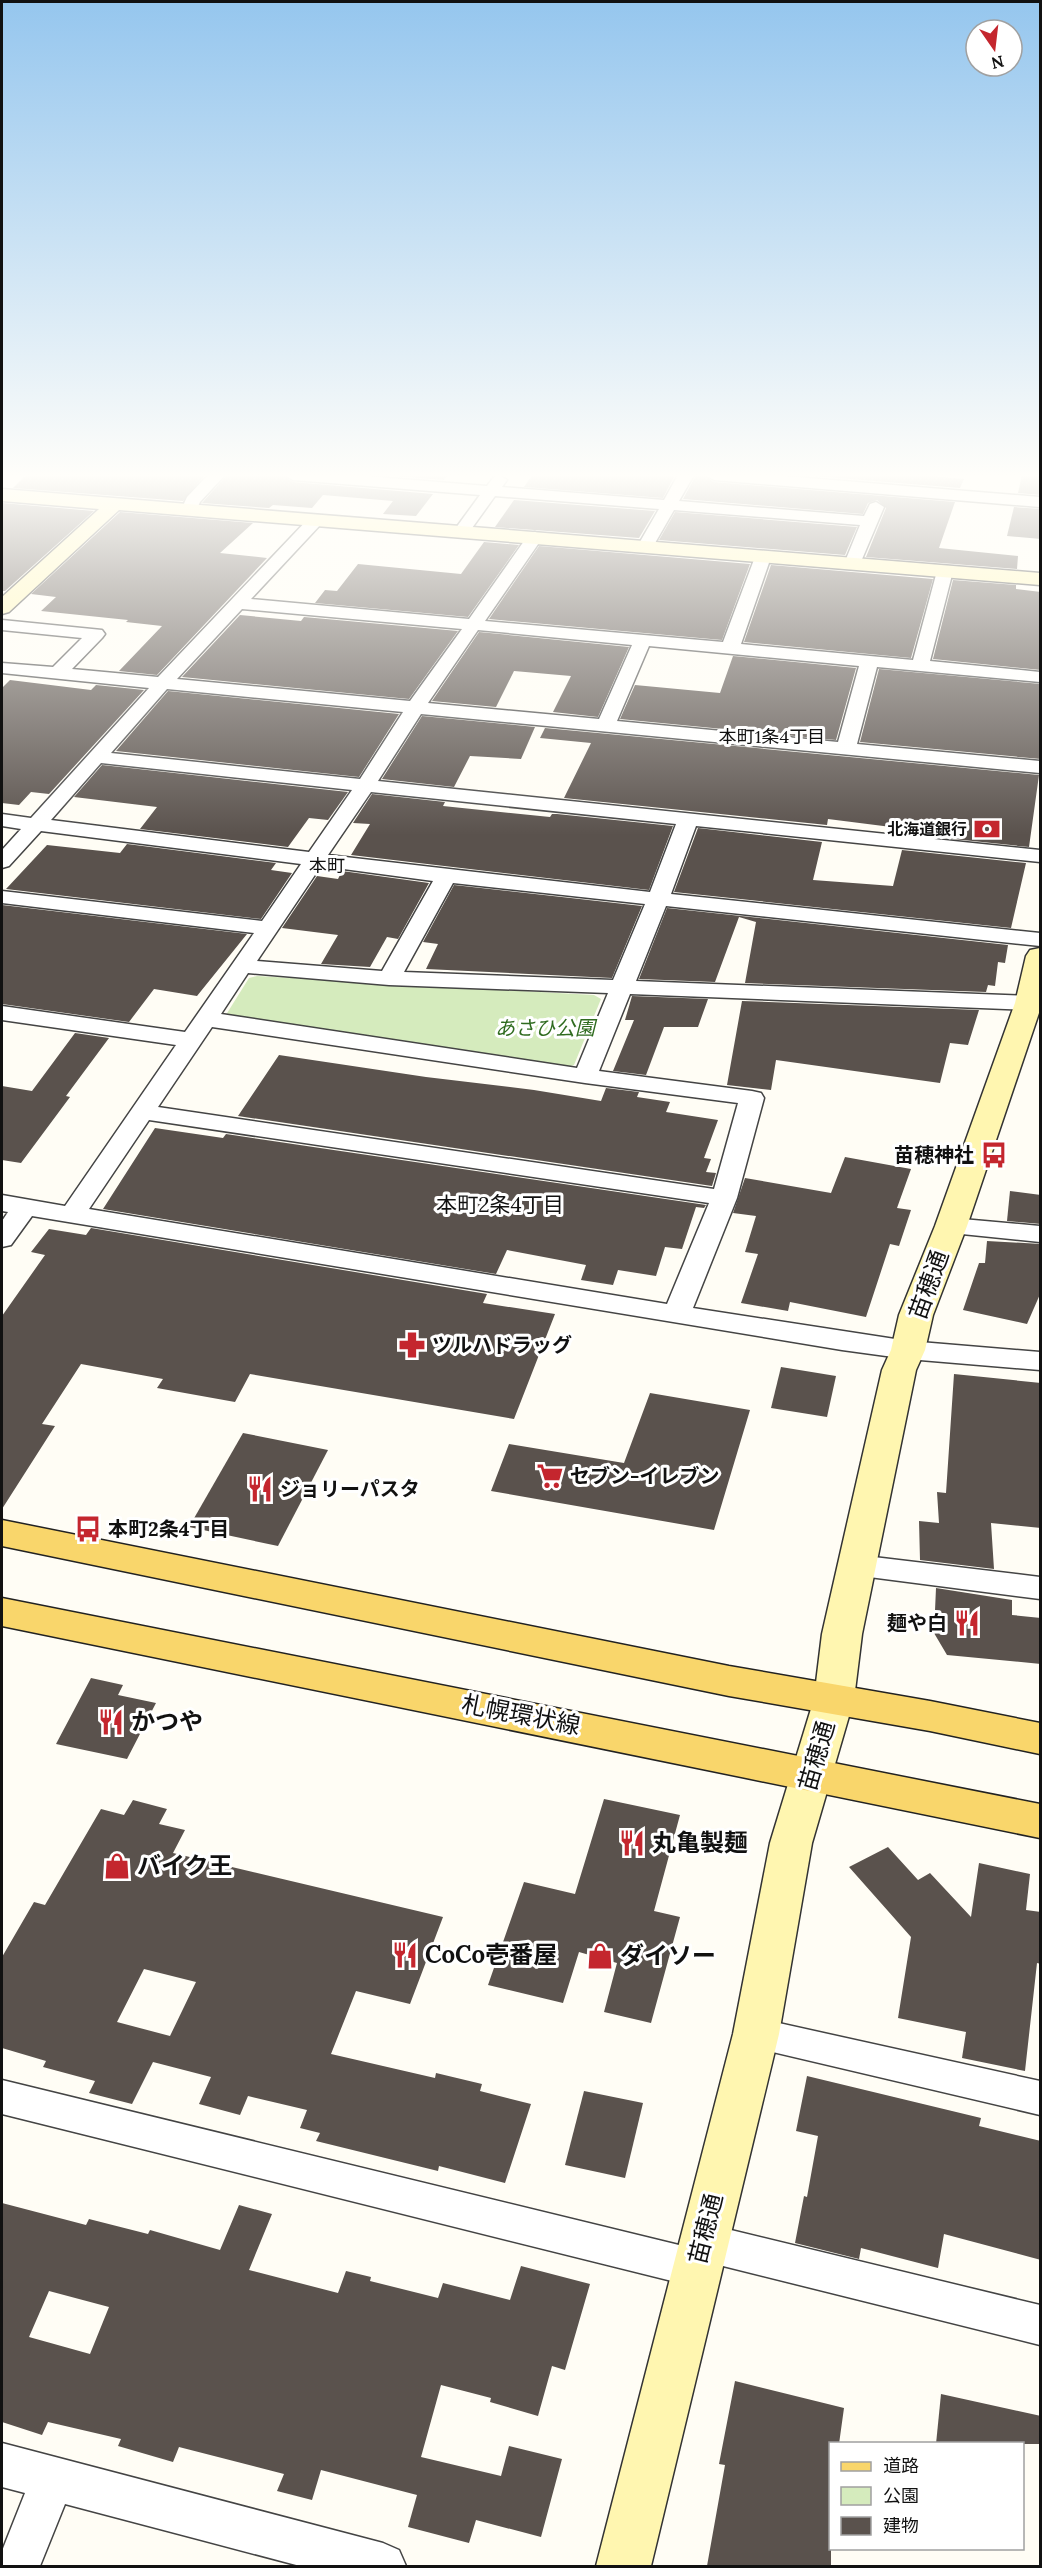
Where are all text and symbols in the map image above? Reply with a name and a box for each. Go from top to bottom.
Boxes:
north arrow [964,18,1024,78]
text: N [989,51,1006,74]
district label: 本町1条4丁目 [719,725,825,748]
bank icon: 北海道銀行 [972,814,1002,844]
place label: 北海道銀行 [887,819,967,839]
district label: 本町 [309,854,345,877]
park label: あさひ公園 [495,1015,598,1040]
bus stop icon: 苗穂神社 [979,1140,1009,1170]
place label: 苗穂神社 [894,1142,974,1167]
district label: 本町2条4丁目 [436,1191,564,1218]
street label: 苗穂通 [902,1246,955,1324]
pharmacy icon: ツルハドラッグ [397,1330,427,1360]
place label: ツルハドラッグ [432,1332,572,1357]
supermarket icon: セブン-イレブン [535,1461,565,1491]
place label: セブン-イレブン [570,1463,719,1488]
restaurant icon: ジョリーパスタ [245,1474,275,1504]
place label: ジョリーパスタ [280,1476,420,1501]
bus stop icon: 本町2条4丁目 [73,1514,103,1544]
place label: 本町2条4丁目 [108,1516,230,1541]
restaurant icon: 麺や白 [952,1608,982,1638]
place label: 麺や白 [887,1610,947,1635]
street label: 札幌環状線 [459,1688,583,1741]
place label: かつや [131,1706,203,1737]
restaurant icon: かつや [96,1707,126,1737]
street label: 苗穂通 [792,1717,841,1795]
place label: 丸亀製麺 [652,1827,748,1858]
restaurant icon: 丸亀製麺 [617,1828,647,1858]
place label: バイク王 [137,1850,233,1881]
shop icon: バイク王 [102,1851,132,1881]
place label: CoCo壱番屋 [425,1939,557,1970]
restaurant icon: CoCo壱番屋 [390,1940,420,1970]
place label: ダイソー [620,1940,716,1971]
shop icon: ダイソー [585,1941,615,1971]
street label: 苗穂通 [682,2190,729,2268]
legend [829,2442,1024,2550]
text: 道路 [883,2454,919,2477]
text: 公園 [883,2484,919,2507]
text: 建物 [883,2514,919,2537]

